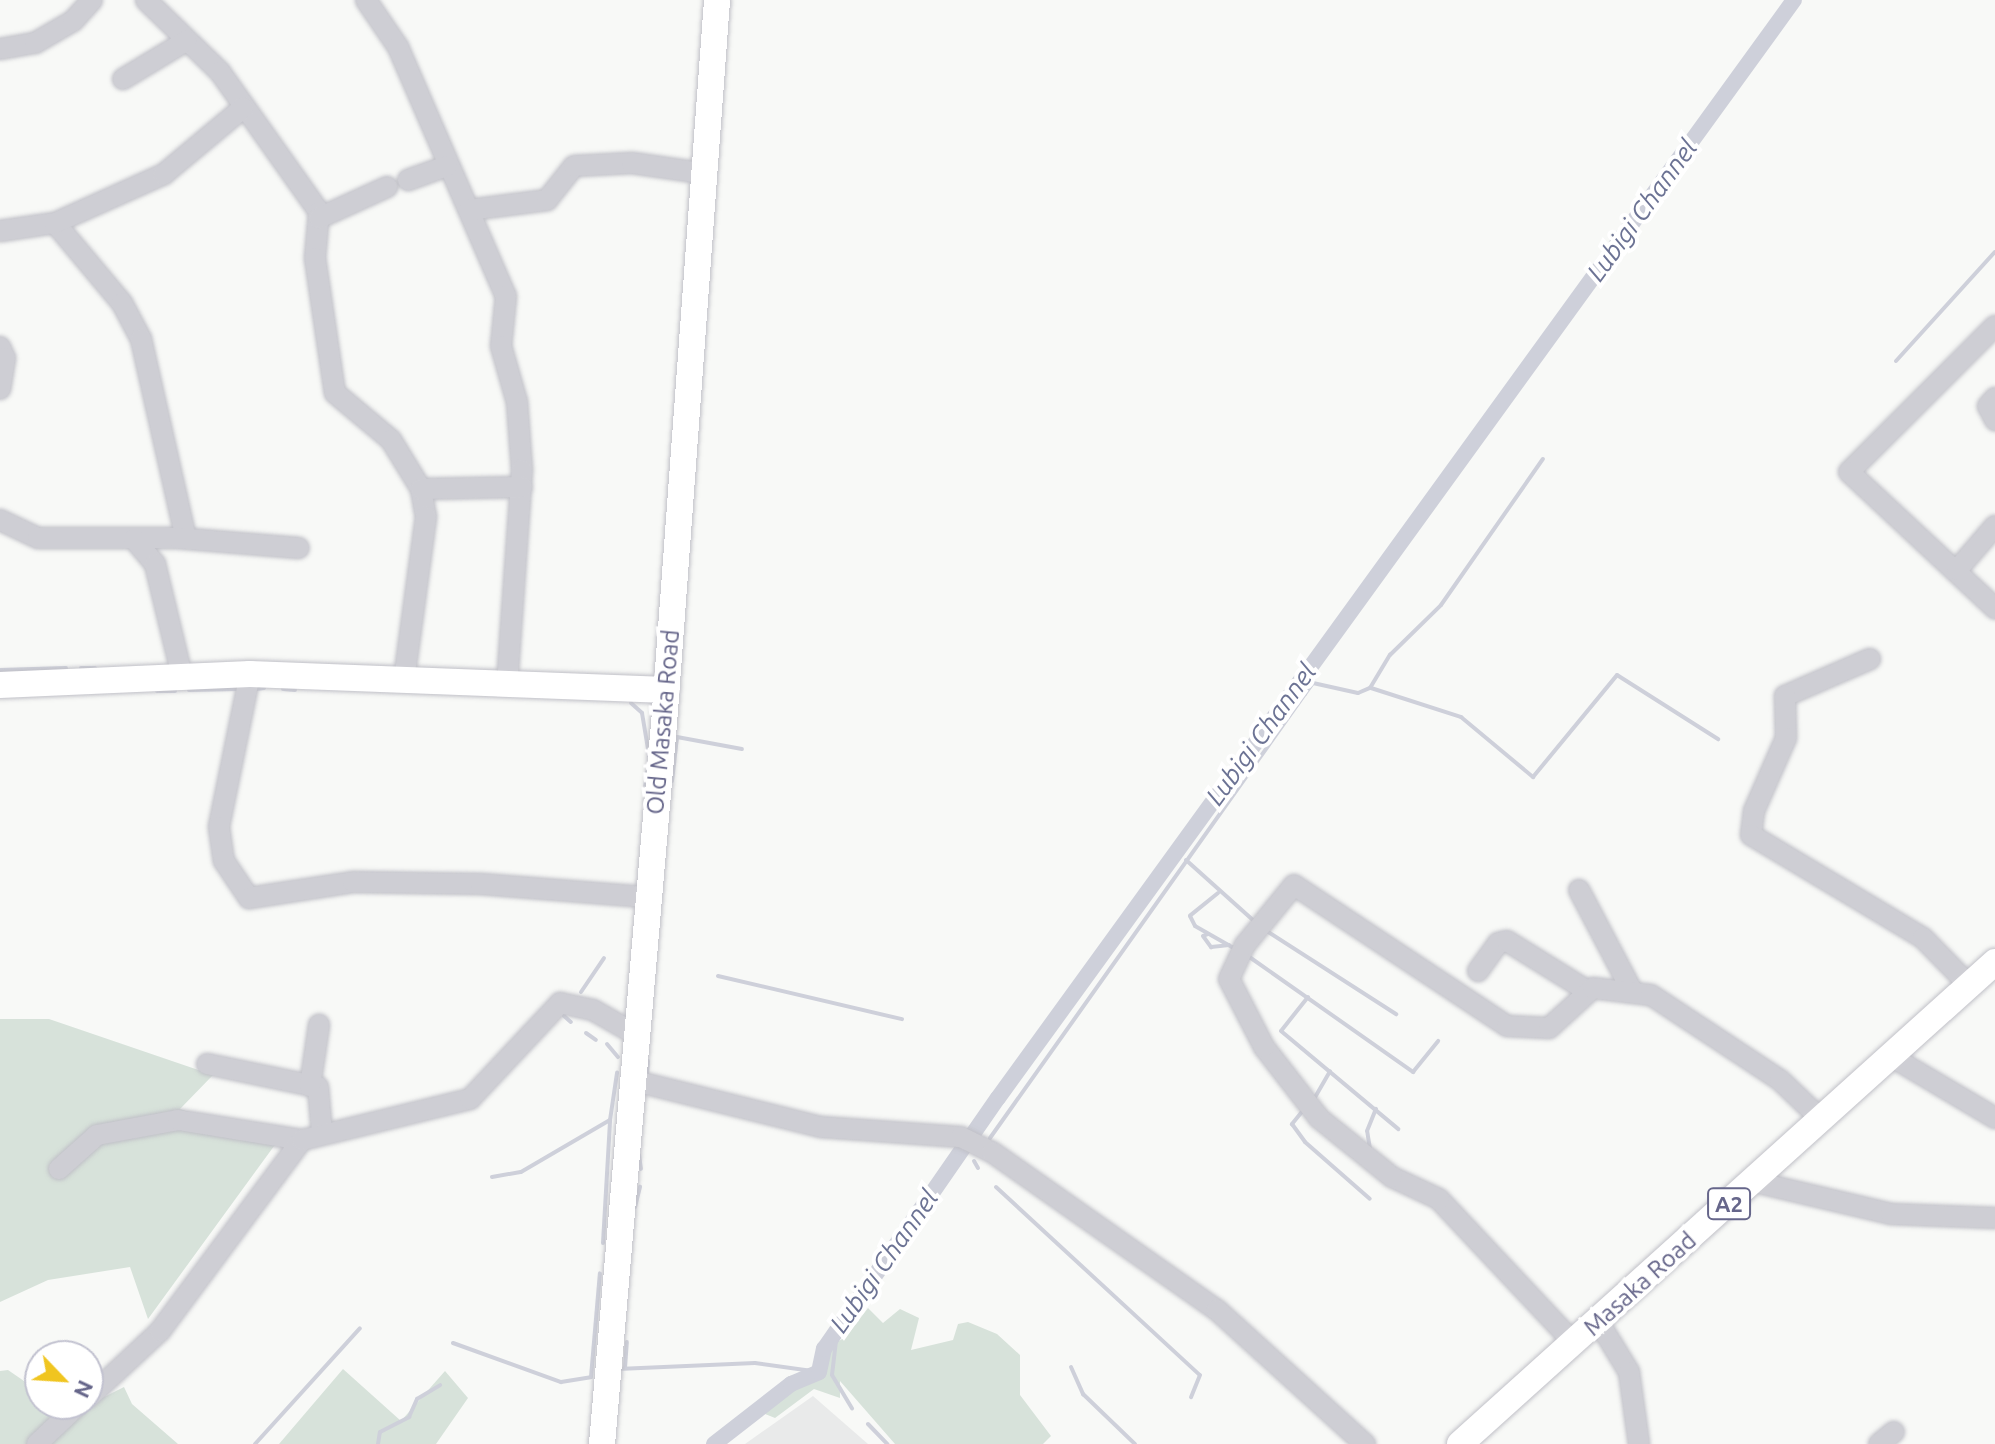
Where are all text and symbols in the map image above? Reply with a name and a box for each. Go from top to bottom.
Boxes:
water label: Lubigi Channel [1580,133,1704,287]
street label: Old Masaka Road [641,628,685,816]
water label: Lubigi Channel [1199,657,1323,811]
water label: Lubigi Channel [823,1183,945,1339]
road number: A2 [1707,1186,1751,1222]
street label: Masaka Road [1578,1226,1702,1342]
north arrow [24,1340,104,1420]
text: N [70,1377,99,1402]

